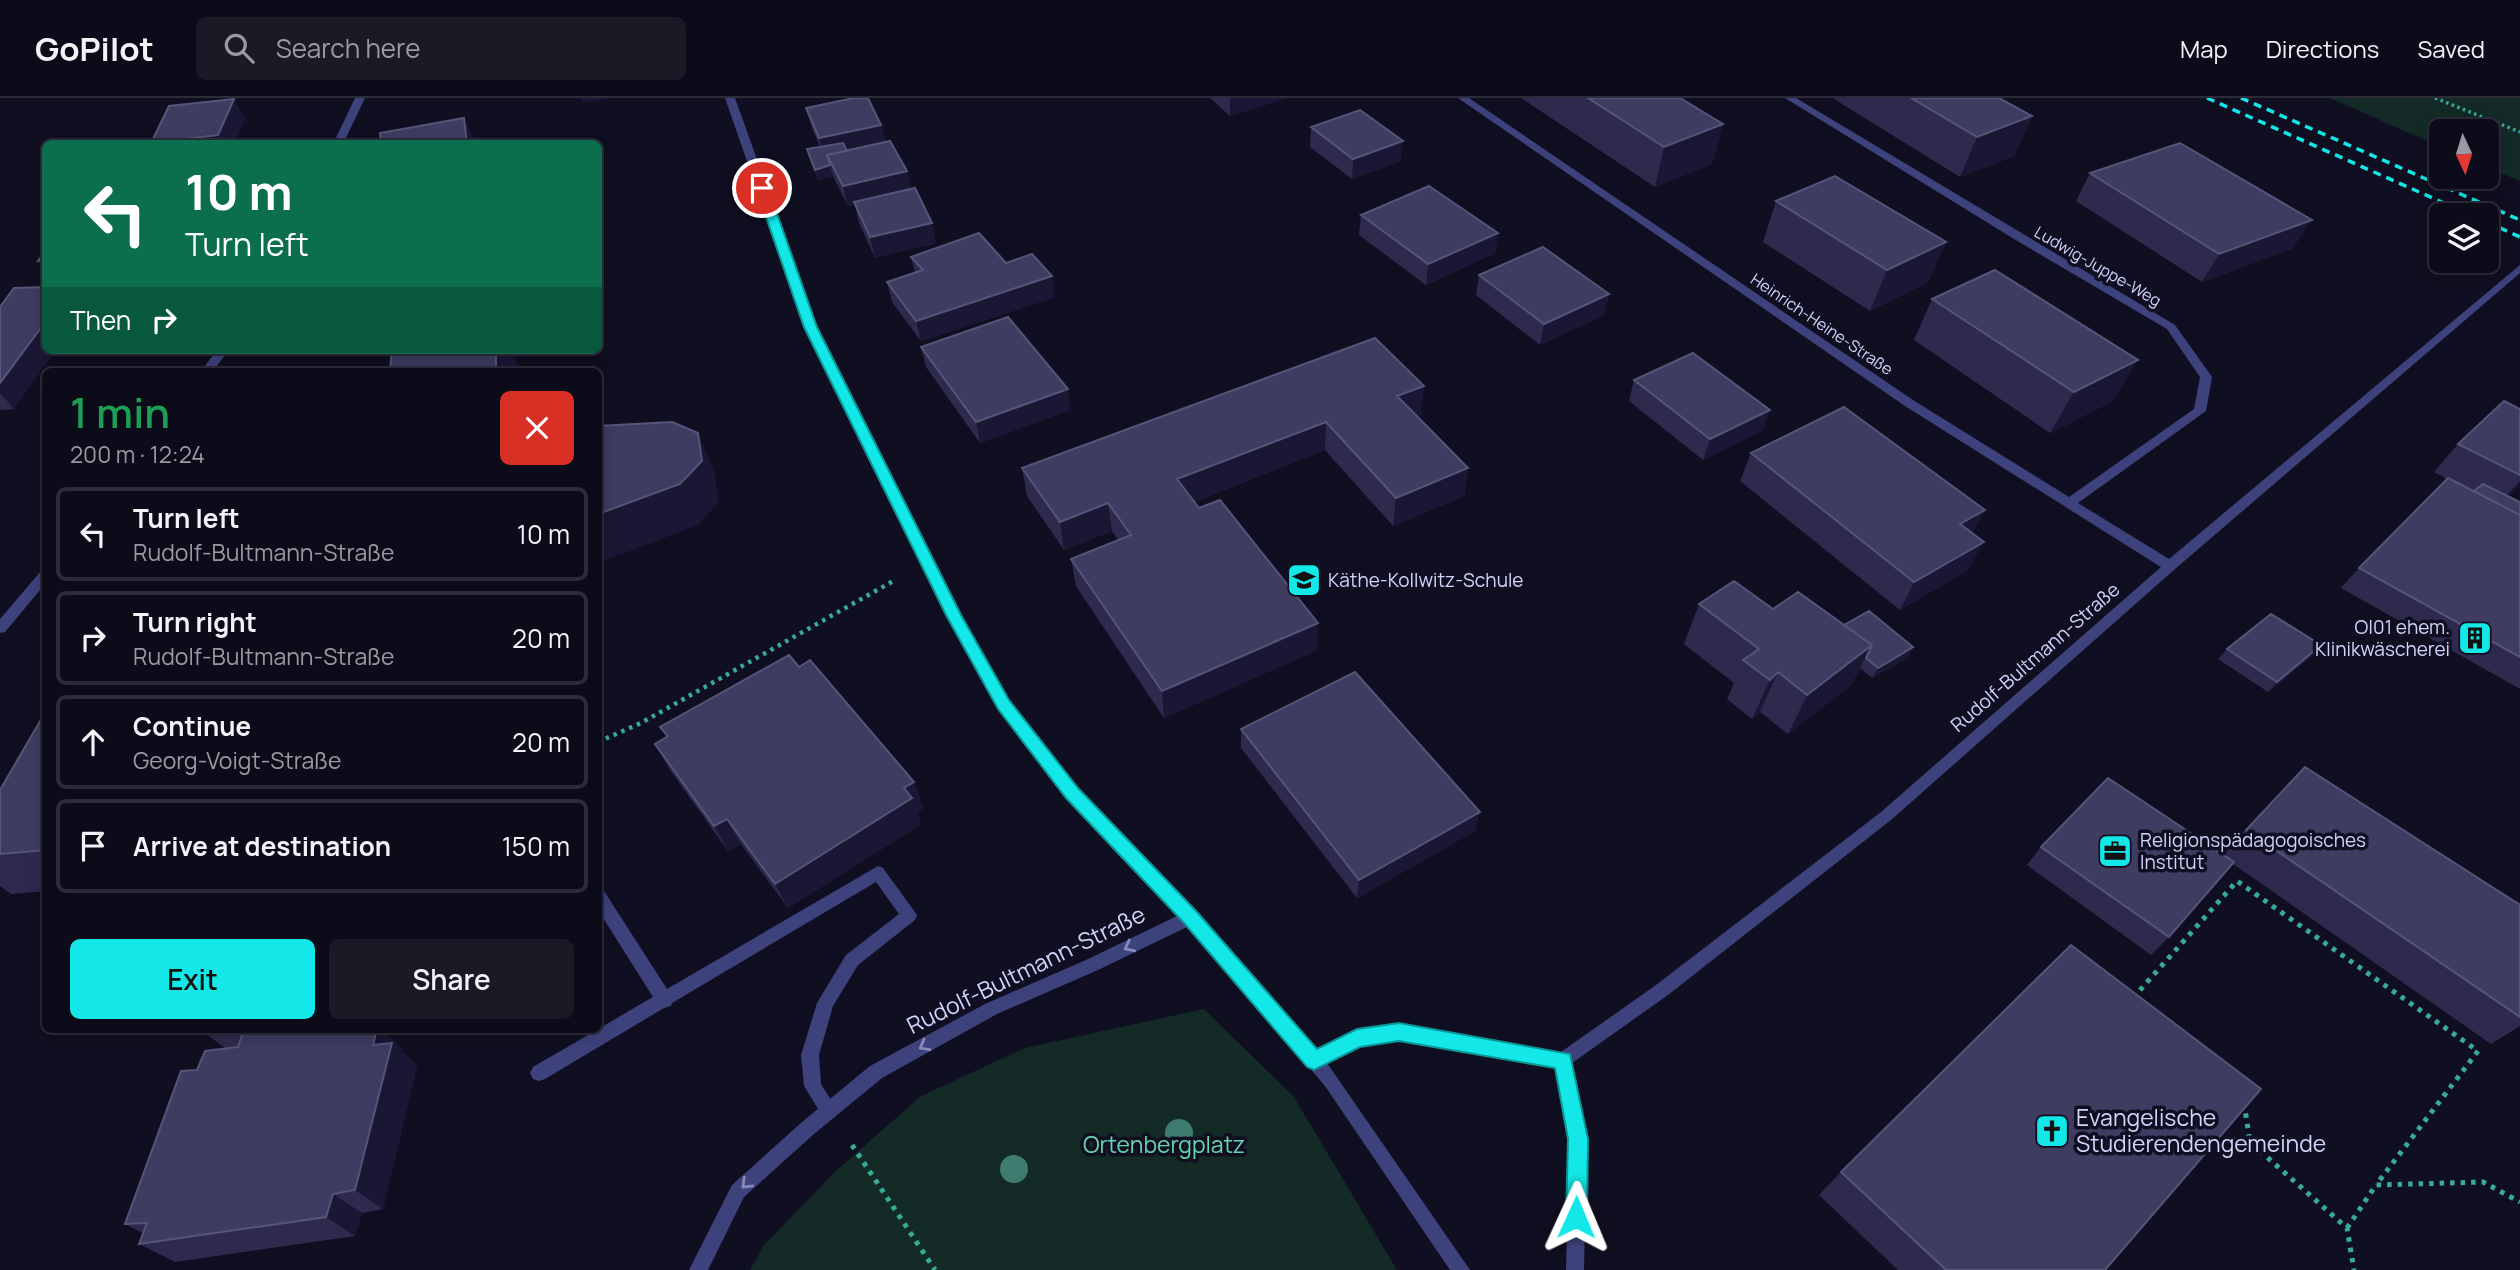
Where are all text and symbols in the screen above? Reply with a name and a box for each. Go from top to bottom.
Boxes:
search box [196,17,686,80]
text: GoPilot [35,26,154,71]
icon: search [220,29,258,67]
text: Search here [276,30,420,66]
text: Map [2180,32,2228,65]
text: Directions [2266,32,2379,65]
text: Saved [2417,32,2485,65]
north arrow [2429,119,2499,189]
map controls [2429,119,2499,273]
text: 10 m [185,158,293,225]
pin [732,158,792,218]
icon: left [70,168,161,259]
icon: arrive [743,169,781,207]
button: layers [2429,203,2499,273]
street label: Ludwig-Juppe-Weg [2031,221,2165,311]
text: Turn left [185,222,309,266]
street label: Heinrich-Heine-Straße [1747,268,1897,380]
icon: right [145,301,183,339]
text: Then [70,302,131,338]
text: 1 min [70,383,170,441]
button: close [500,391,574,465]
text: 200 m · 12:24 [70,438,205,470]
text: Turn left [133,500,240,536]
icon: left [74,515,112,553]
text: 10 m [517,516,570,552]
text: Rudolf-Bultmann-Straße [133,536,394,568]
school or university icon: Käthe-Kollwitz-Schule [1285,561,1323,599]
place label: Käthe-Kollwitz-Schule [1328,567,1523,593]
street label: Rudolf-Bultmann-Straße [1945,576,2125,738]
text: Turn right [133,604,257,640]
place label: O|01 ehem. Klinikwäscherei [2315,614,2450,662]
icon: right [74,619,112,657]
building icon: O|01 ehem. Klinikwäscherei [2456,619,2494,657]
text: 20 m [512,620,570,656]
text: Rudolf-Bultmann-Straße [133,640,394,672]
text: Continue [133,708,251,744]
icon: ahead [74,723,112,761]
text: 20 m [512,724,570,760]
text: Georg-Voigt-Straße [133,744,342,776]
icon: arrive [74,827,112,865]
place label: Religionspädagogoisches Institut [2140,827,2366,875]
text: Arrive at destination [133,828,391,864]
text: 150 m [502,828,570,864]
office icon: Religionspädagogoisches Institut [2096,832,2134,870]
street label: Rudolf-Bultmann-Straße [901,897,1150,1041]
button: Exit [70,939,315,1019]
button: Share [329,939,574,1019]
one-way arrow [1124,939,1136,953]
one-way arrow [919,1038,932,1051]
place label: Evangelische Studierendengemeinde [2076,1101,2326,1159]
church icon: Evangelische Studierendengemeinde [2033,1112,2071,1150]
park label: Ortenbergplatz [1083,1128,1245,1160]
one-way arrow [741,1176,754,1189]
position arrow [1539,1180,1613,1254]

